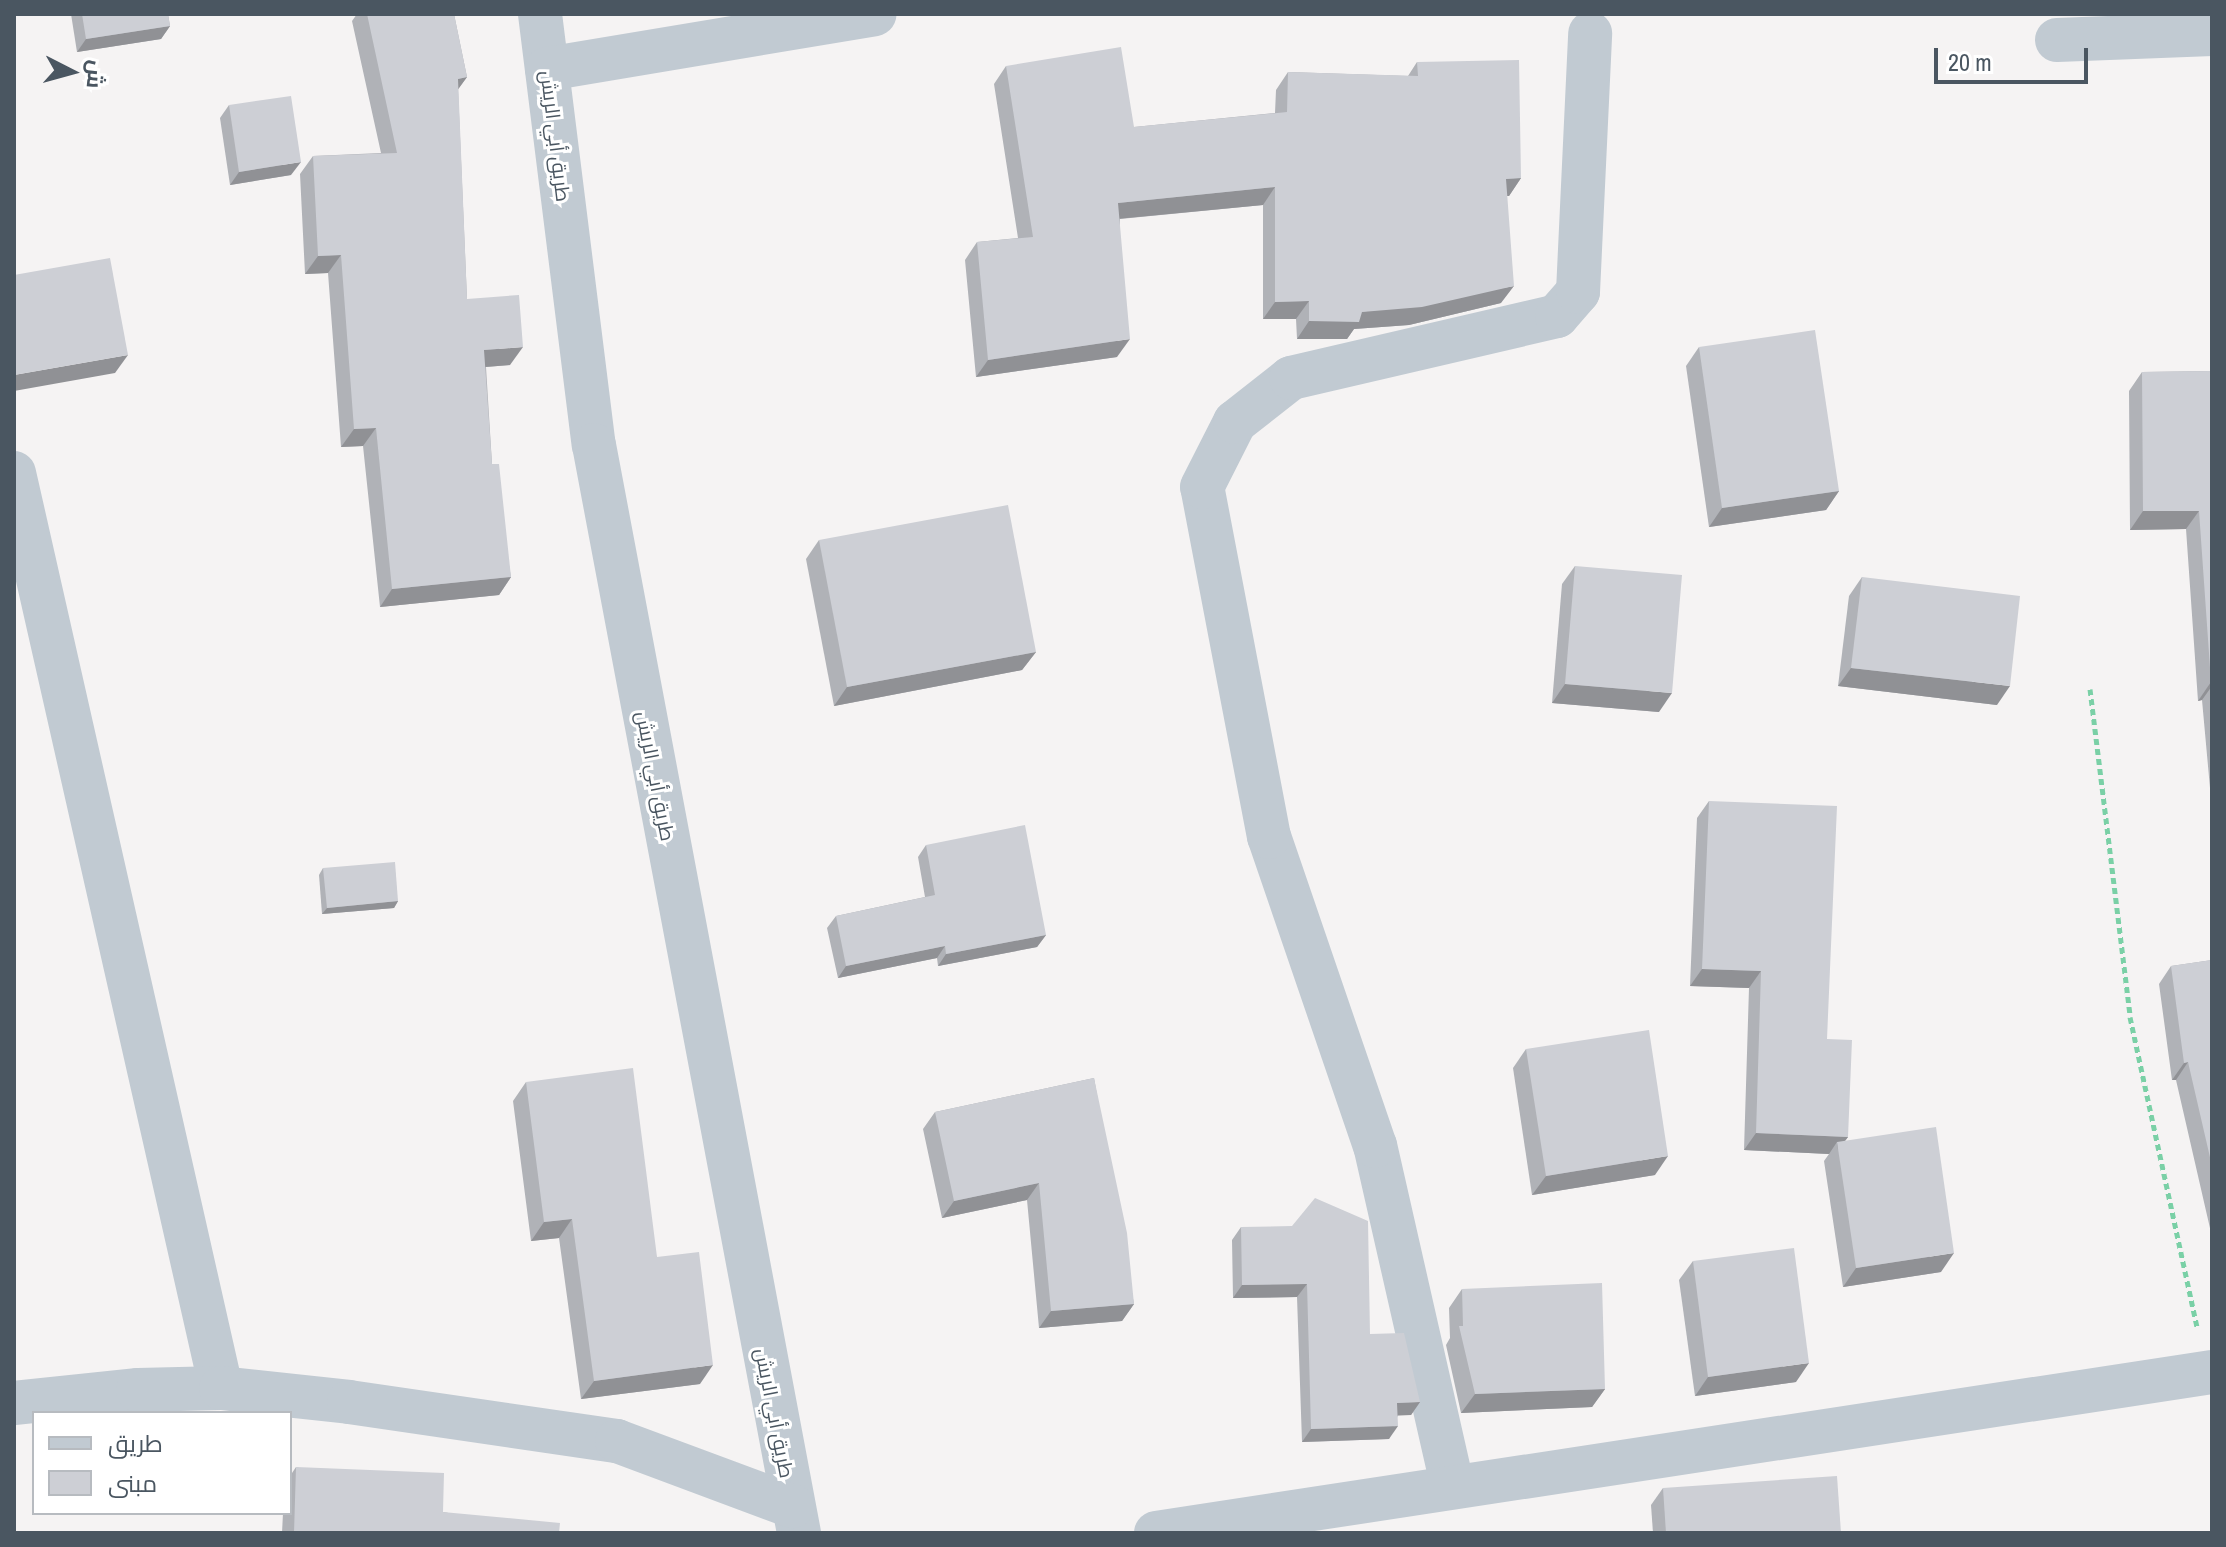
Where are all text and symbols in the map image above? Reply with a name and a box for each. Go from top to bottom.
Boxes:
north arrow [32,32,112,112]
scale bar [1938,32,2092,82]
text: 20 m [1948,46,1992,78]
text: ش [79,59,112,90]
street label: طريق أبي الريش [536,69,576,203]
street label: طريق أبي الريش [632,709,680,843]
street label: طريق أبي الريش [751,1346,799,1480]
legend [32,1411,292,1515]
text: طريق [108,1427,163,1459]
text: مبنى [108,1467,157,1499]

